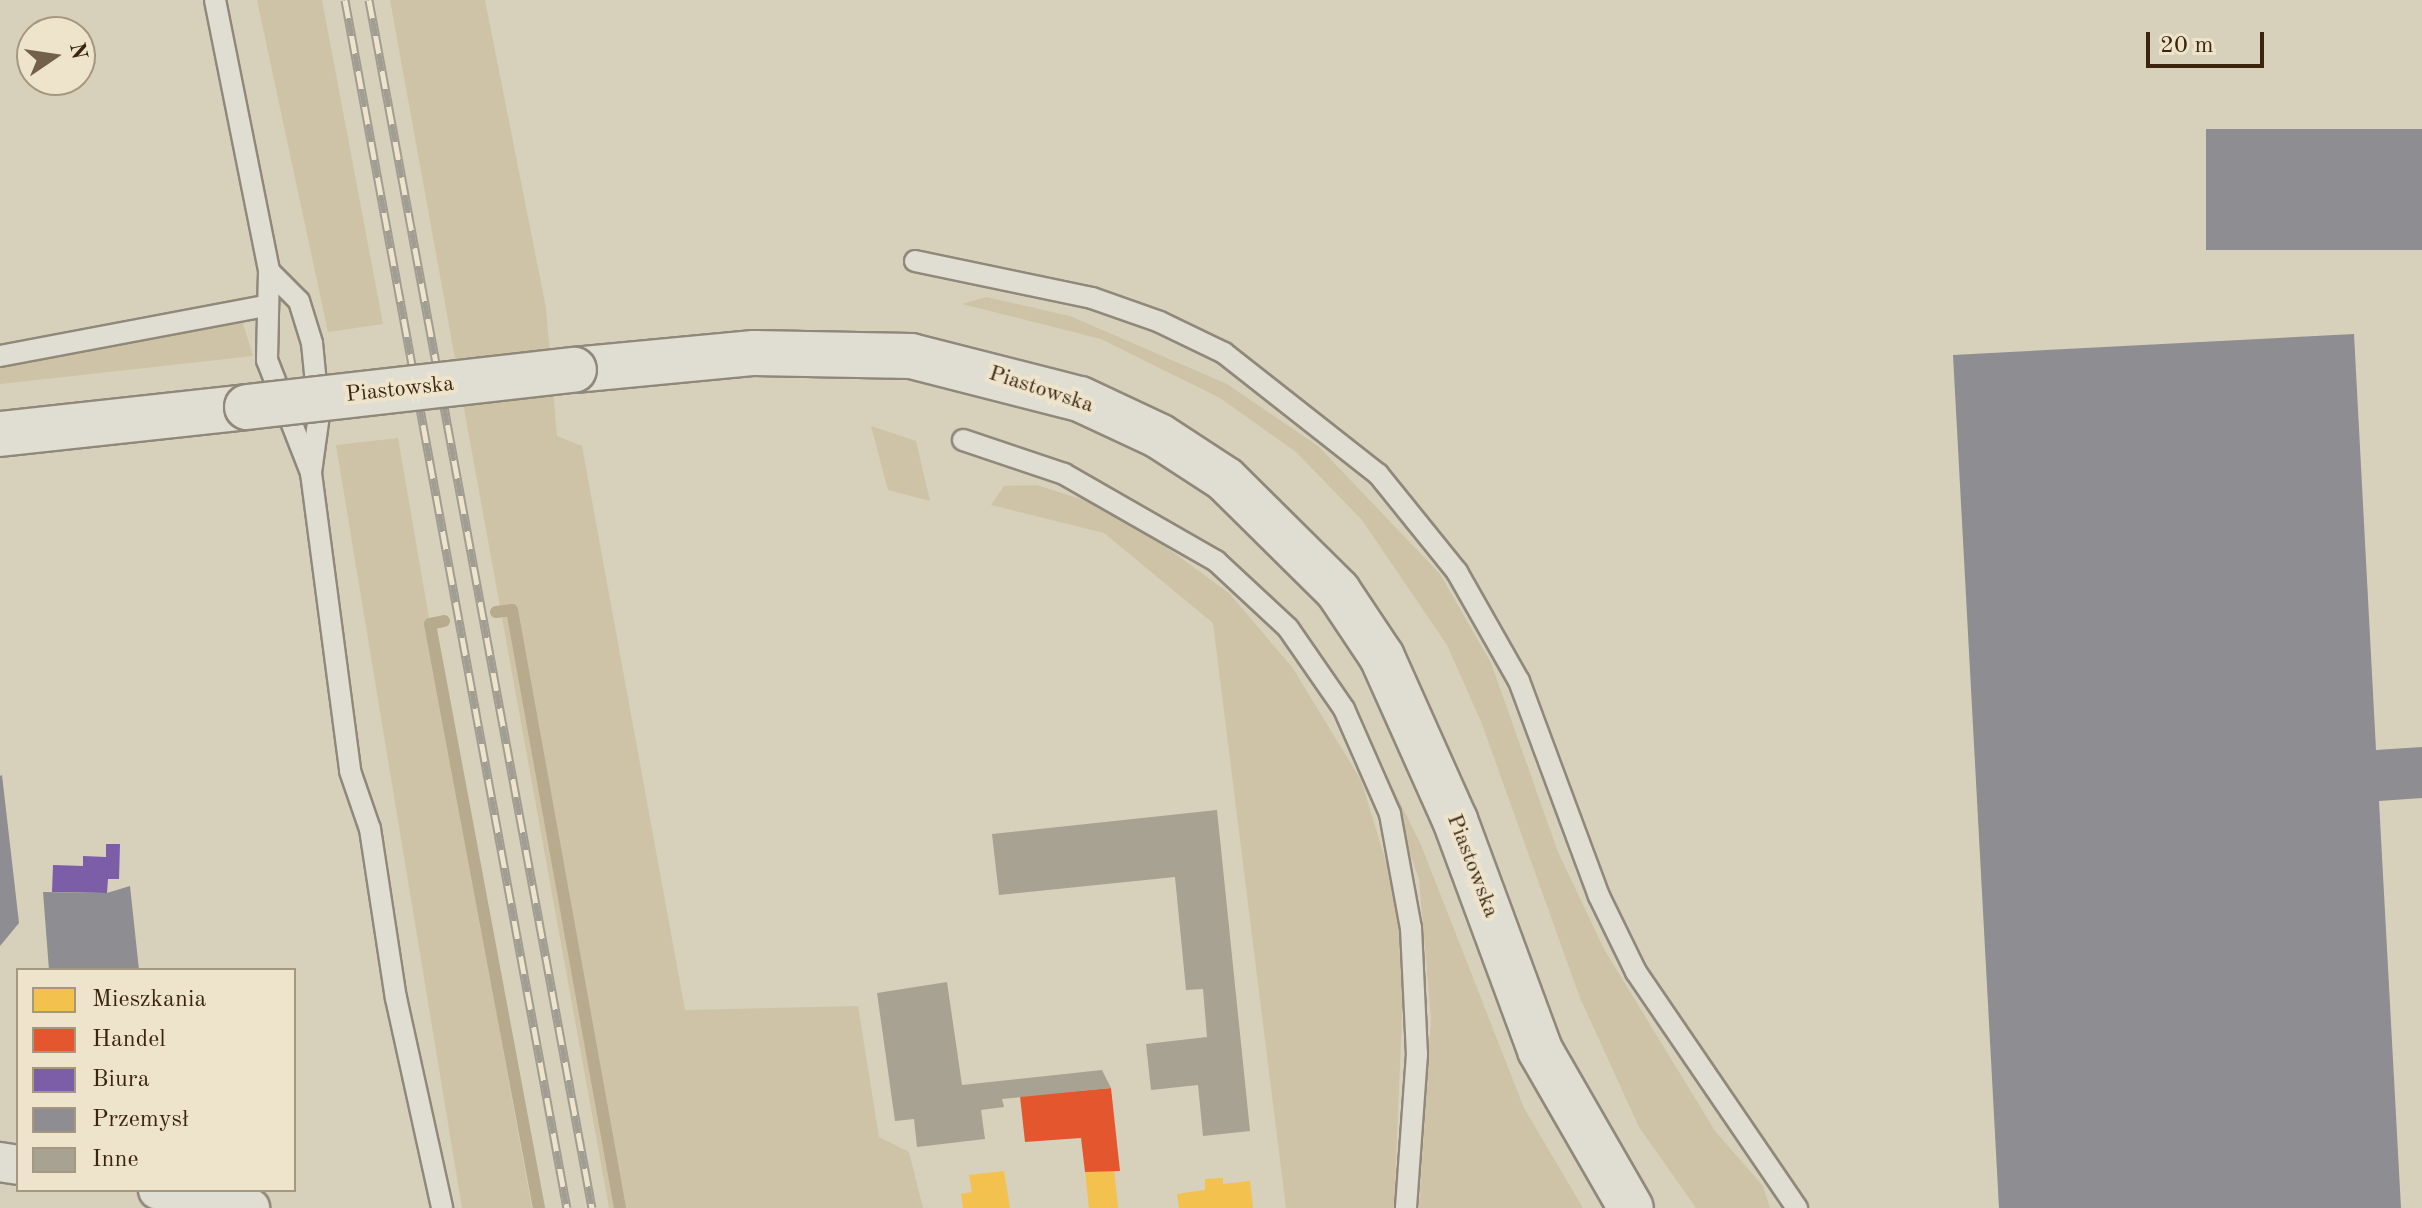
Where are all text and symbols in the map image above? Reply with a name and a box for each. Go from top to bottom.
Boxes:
north arrow [16,16,96,96]
scale bar [2150,16,2268,66]
text: 20 m [2160,34,2214,58]
text: N [65,40,90,62]
street label: Piastowska [985,361,1097,419]
street label: Piastowska [345,371,455,409]
street label: Piastowska [1440,811,1504,921]
legend [16,968,296,1192]
text: Mieszkania [92,988,206,1012]
text: Handel [92,1028,166,1052]
text: Biura [92,1068,150,1092]
text: Przemysł [92,1108,189,1132]
text: Inne [92,1148,138,1172]

